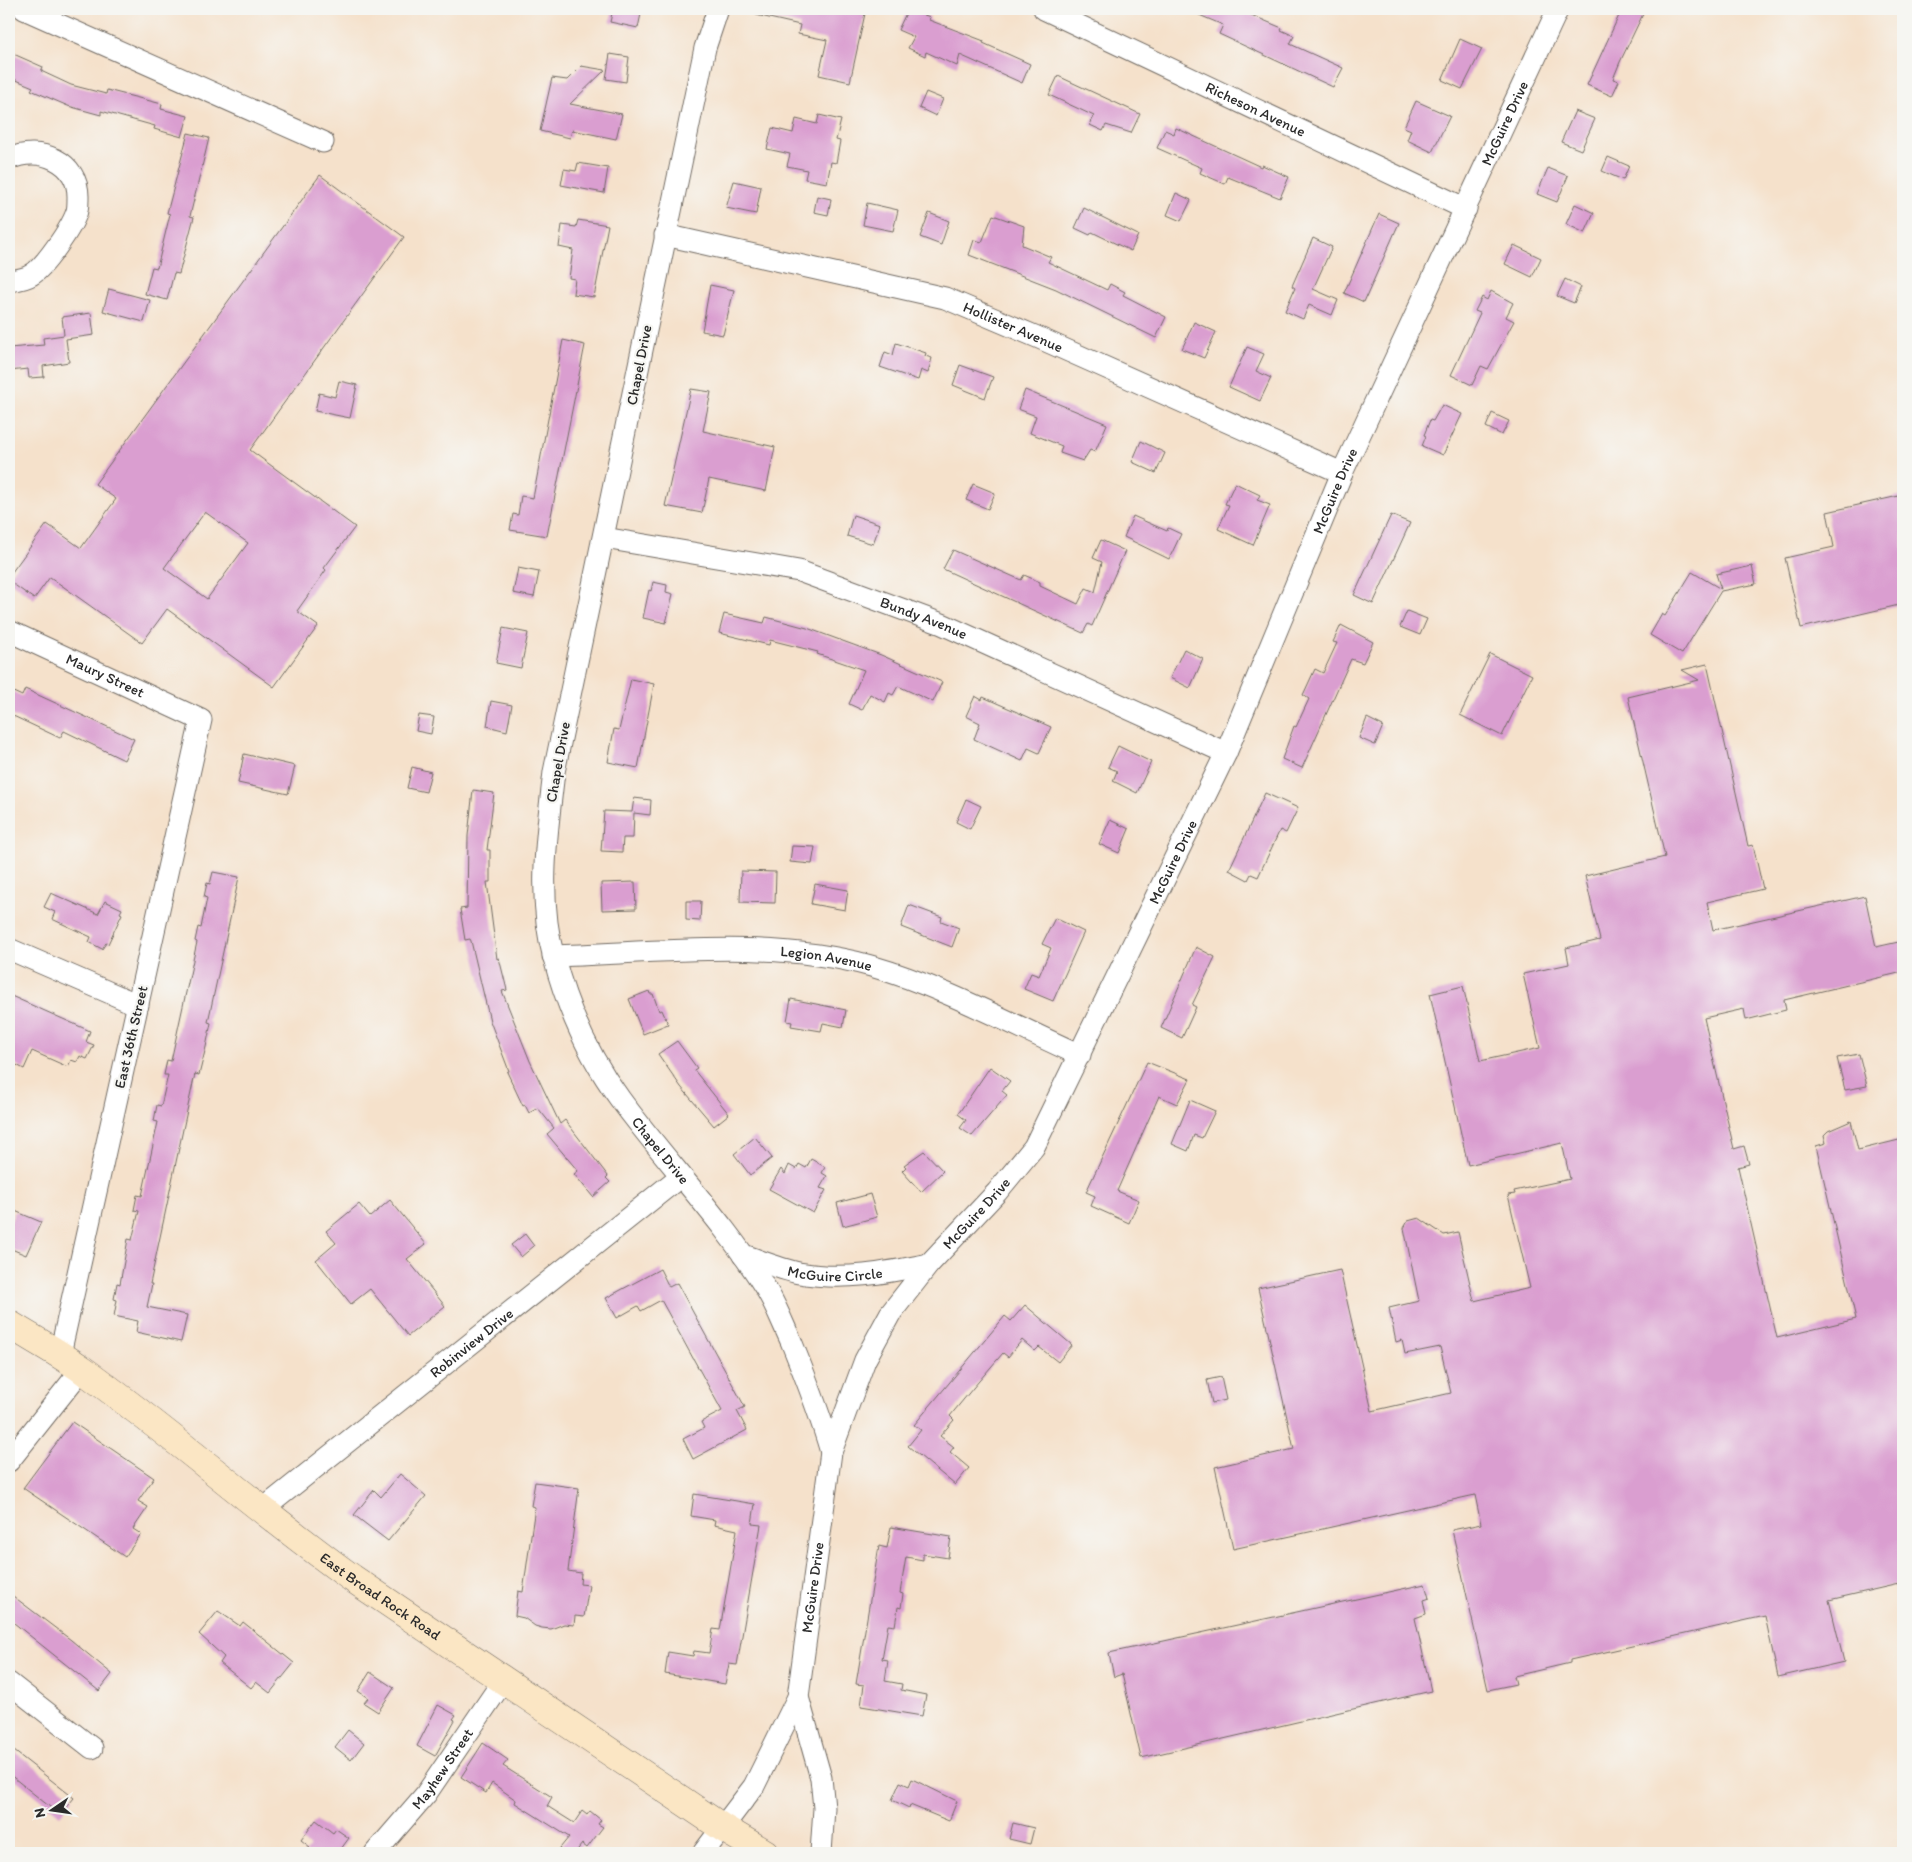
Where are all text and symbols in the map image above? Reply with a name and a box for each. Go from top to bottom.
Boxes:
street label: Richeson Avenue [1202,78,1308,141]
street label: McGuire Drive [1477,78,1532,169]
street label: Hollister Avenue [960,298,1066,356]
street label: Chapel Drive [622,323,656,407]
street label: McGuire Drive [1309,445,1361,536]
street label: Bundy Avenue [878,593,970,643]
street label: Maury Street [63,650,147,702]
street label: Chapel Drive [542,720,574,804]
street label: McGuire Drive [1145,817,1201,907]
street label: Legion Avenue [780,942,874,975]
street label: East 36th Street [110,984,152,1090]
street label: Chapel Drive [628,1113,693,1188]
street label: McGuire Drive [939,1174,1014,1253]
street label: McGuire Circle [786,1262,884,1285]
street label: Robinview Drive [426,1304,517,1382]
street label: McGuire Drive [798,1541,828,1634]
street label: East Broad Rock Road [316,1549,445,1645]
street label: Mayhew Street [408,1725,477,1813]
north arrow [28,1784,78,1834]
text: N [30,1806,49,1819]

